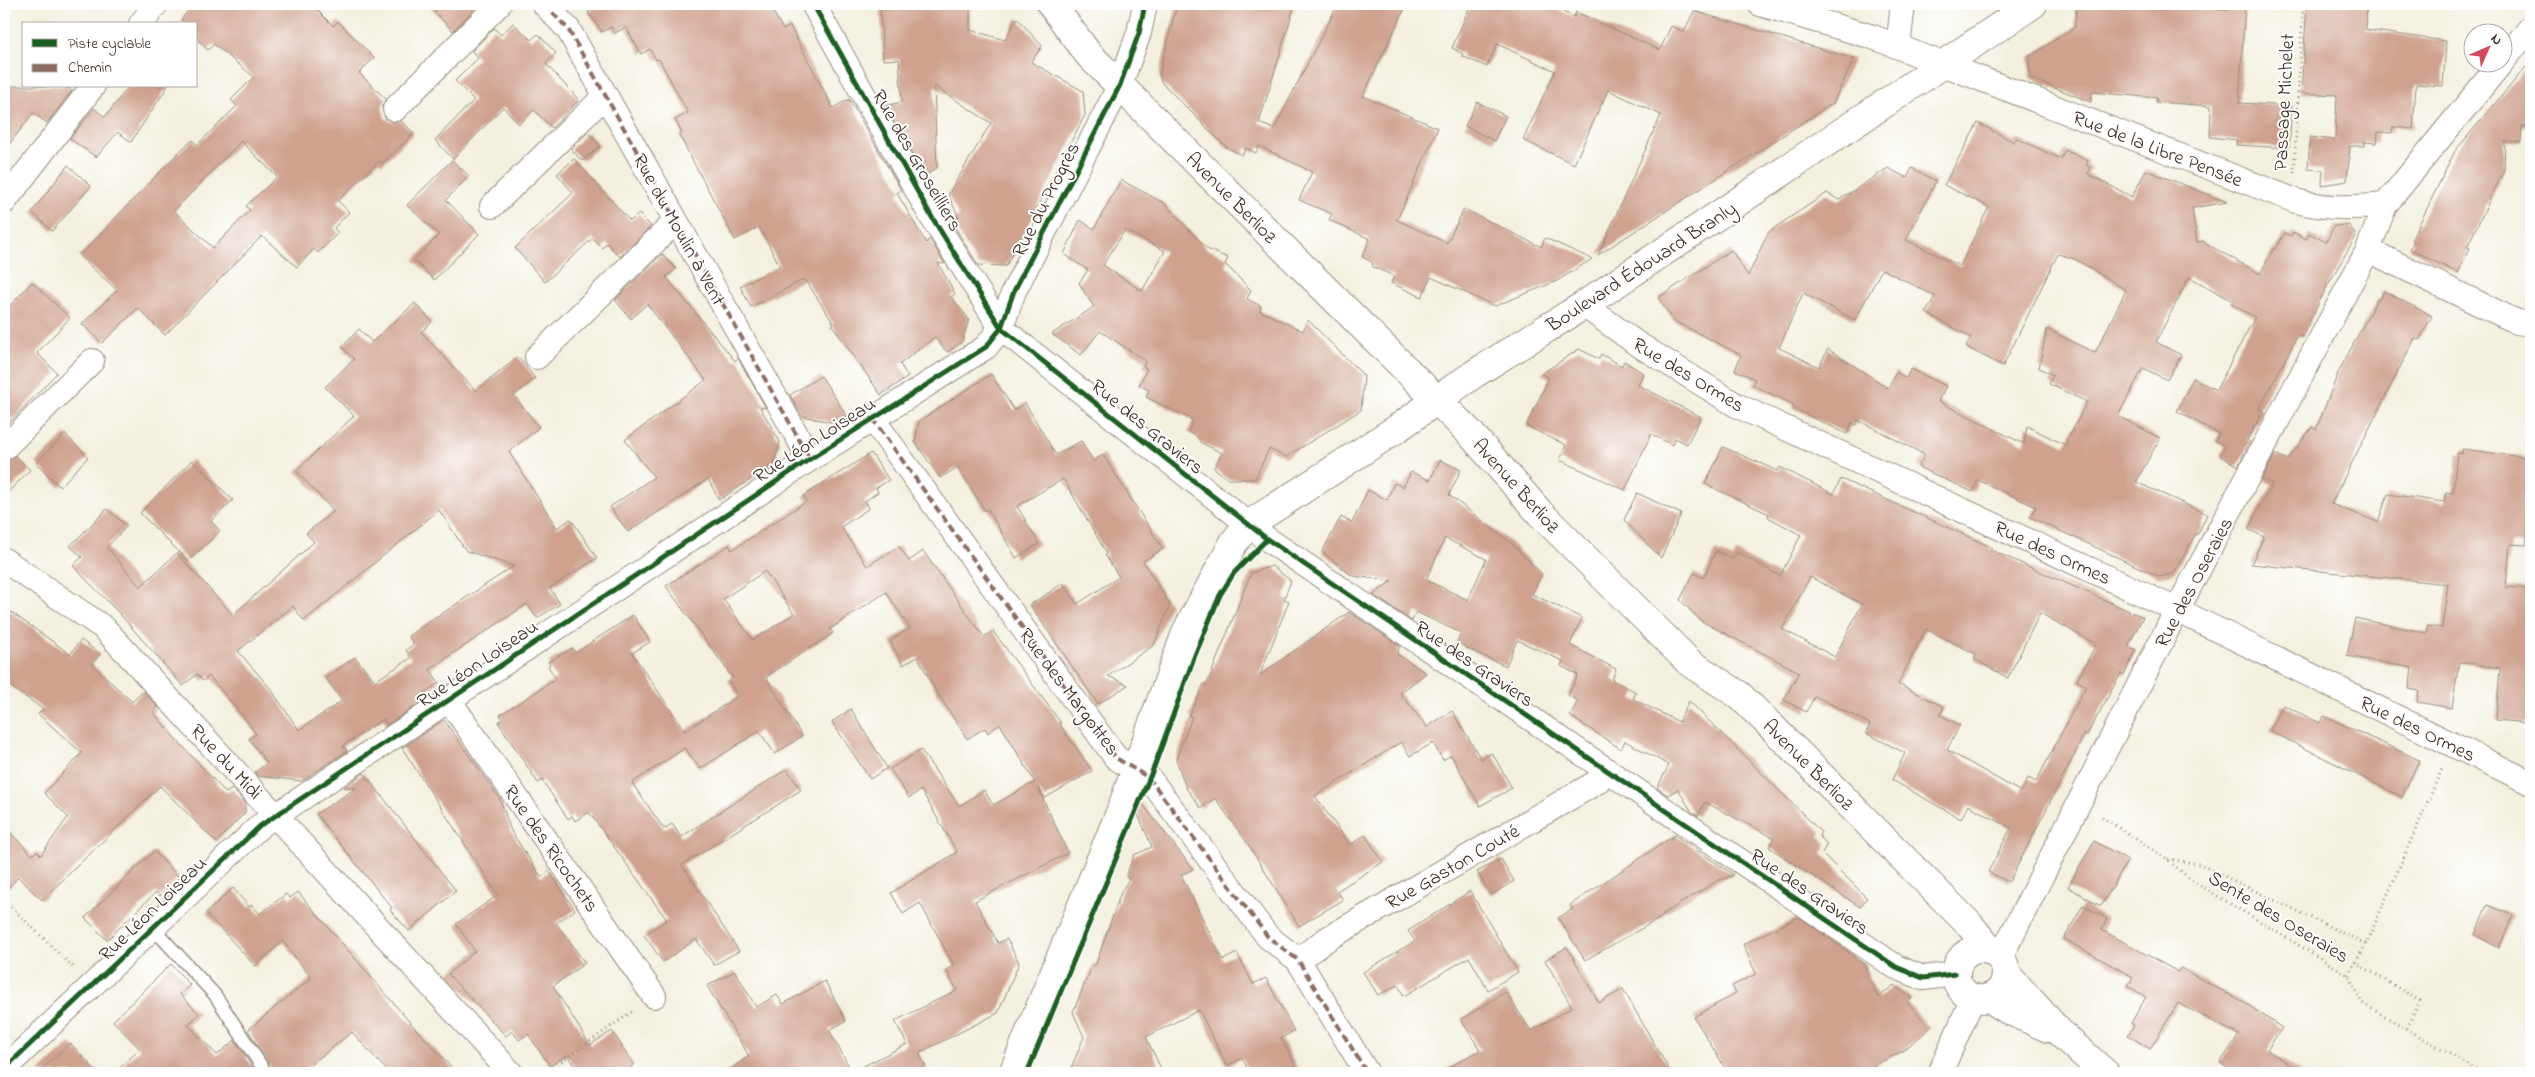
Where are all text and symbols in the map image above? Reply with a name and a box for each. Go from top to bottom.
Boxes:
legend [22,22,198,88]
north arrow [2462,22,2512,72]
text: N [2485,29,2507,51]
street label: Passage Michelet [2267,32,2305,172]
text: Piste cyclable [68,33,151,56]
text: Chemin [68,57,112,79]
street label: Rue des Groseilliers [863,85,968,237]
street label: Rue de la Libre Pensée [2068,105,2246,196]
street label: Rue du Progrès [1006,138,1089,263]
street label: Avenue Berlioz [1178,146,1283,252]
street label: Rue du Moulin à Vent [624,149,732,312]
street label: Boulevard Édouard Branly [1541,196,1743,341]
street label: Rue des Ormes [1626,331,1749,421]
street label: Rue des Graviers [1084,373,1209,483]
street label: Rue Léon Loiseau [748,391,882,492]
street label: Avenue Berlioz [1464,433,1566,541]
street label: Rue des Oseraies [2149,513,2242,653]
street label: Rue des Ormes [1989,515,2115,594]
street label: Rue Léon Loiseau [412,614,545,716]
street label: Rue des Graviers [1408,614,1539,716]
street label: Rue des Margottes [1010,623,1126,763]
street label: Rue des Ormes [2354,690,2480,771]
street label: Avenue Berlioz [1755,713,1860,819]
street label: Rue du Midi [182,718,268,807]
street label: Rue des Ricochets [495,780,605,919]
street label: Rue Gaston Couté [1381,818,1526,918]
street label: Rue des Graviers [1743,842,1874,944]
street label: Rue Léon Loiseau [93,850,214,969]
street label: Sente des Oseraies [2202,865,2354,972]

